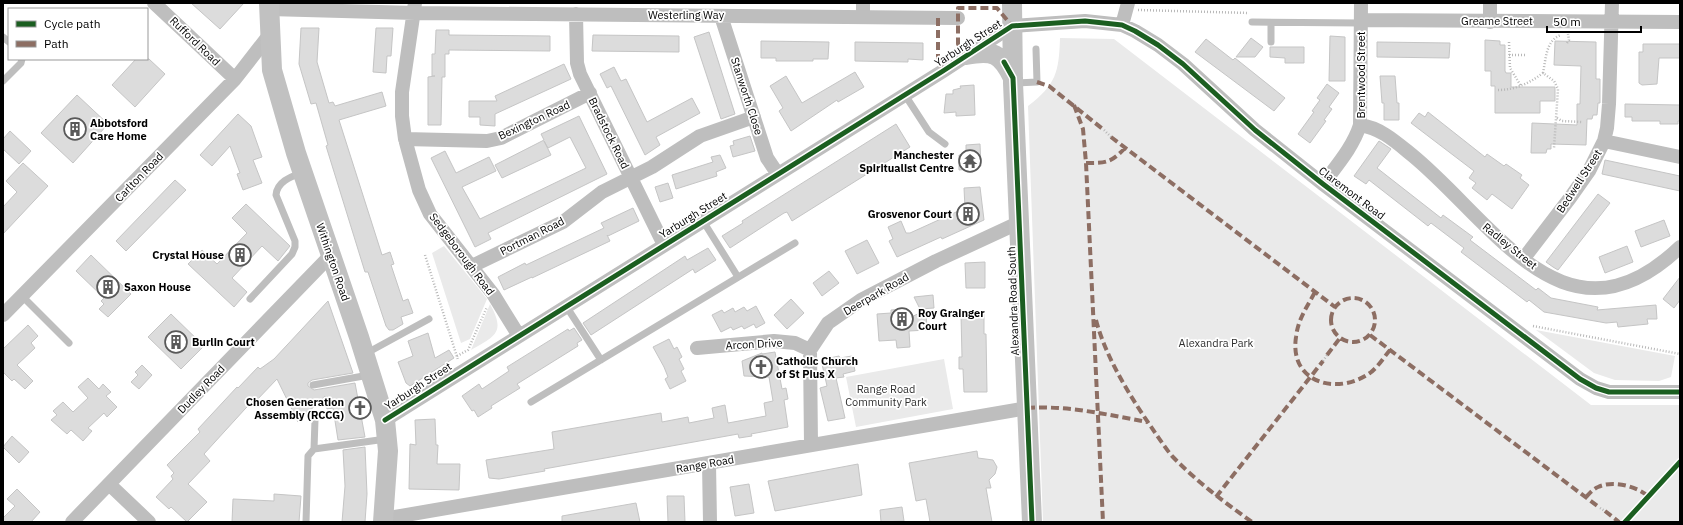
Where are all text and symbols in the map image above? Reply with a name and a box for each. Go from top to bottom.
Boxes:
legend [8,8,148,60]
street label: Westerling Way [648,8,725,22]
scale bar [1547,8,1641,34]
street label: Rufford Road [167,13,223,69]
street label: Greame Street [1461,14,1533,28]
text: 50 m [1553,14,1581,29]
text: Cycle path [44,16,101,31]
street label: Yarburgh Street [932,16,1004,70]
street label: Brentwood Street [1354,31,1368,119]
text: Path [44,36,69,51]
street label: Stanworth Close [728,55,766,137]
street label: Bradstock Road [586,95,632,171]
street label: Bexington Road [496,97,572,143]
building icon: Abbotsford Care Home [62,116,88,142]
place label: Abbotsford Care Home [90,116,148,143]
street label: Bedwell Street [1553,147,1605,215]
place label: Manchester Spiritualist Centre [859,148,955,175]
temple icon: Manchester Spiritualist Centre [957,148,983,174]
street label: Carlton Road [112,149,166,205]
street label: Claremont Road [1316,163,1388,223]
street label: Yarburgh Street [657,189,730,241]
building icon: Grosvenor Court [955,201,981,227]
place label: Grosvenor Court [868,207,952,221]
street label: Sedgeborough Road [426,210,498,298]
street label: Portman Road [498,214,566,258]
street label: Radley Street [1480,220,1540,272]
street label: Withington Road [313,221,353,303]
building icon: Crystal House [227,242,253,268]
street label: Alexandra Road South [1004,246,1022,356]
place label: Crystal House [152,248,224,262]
street label: Deerpark Road [841,270,911,318]
building icon: Saxon House [95,274,121,300]
place label: Saxon House [124,280,191,294]
building icon: Roy Grainger Court [889,306,915,332]
place label: Roy Grainger Court [918,306,985,333]
building icon: Burlin Court [163,329,189,355]
place label: Burlin Court [192,335,255,349]
street label: Arcon Drive [725,336,783,352]
park label: Alexandra Park [1179,336,1254,350]
church icon: Catholic Church of St Pius X [748,354,774,380]
place label: Catholic Church of St Pius X [776,354,858,381]
street label: Yarburgh Street [382,359,454,413]
street label: Dudley Road [174,362,228,416]
park label: Range Road Community Park [845,382,927,409]
place label: Chosen Generation Assembly (RCCG) [246,395,344,422]
church icon: Chosen Generation Assembly (RCCG) [347,395,373,421]
street label: Range Road [675,452,735,476]

